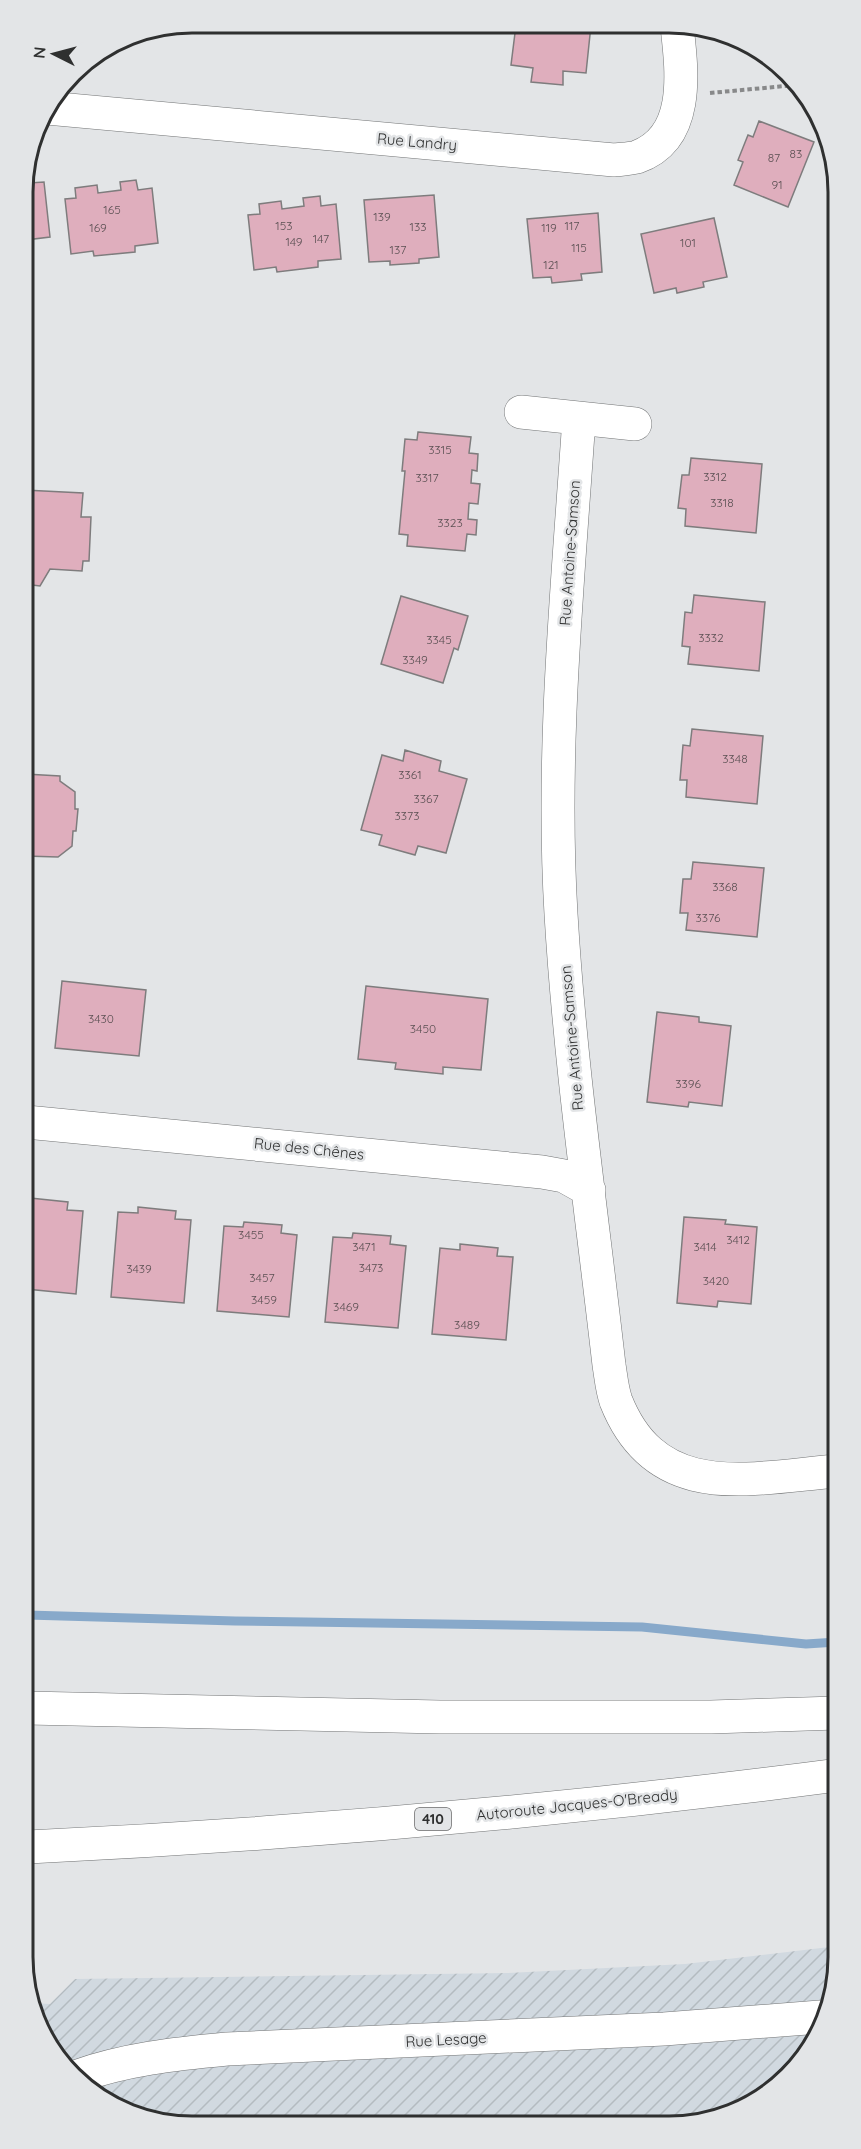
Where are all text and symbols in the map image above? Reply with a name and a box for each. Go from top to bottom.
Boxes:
north arrow [24,24,84,84]
text: N [29,46,50,59]
street label: Rue Landry [376,129,458,154]
house number: 83 [790,146,802,161]
house number: 87 [768,150,780,165]
house number: 91 [771,177,783,192]
house number: 165 [103,202,121,217]
house number: 139 [373,209,391,224]
house number: 153 [275,218,293,233]
house number: 117 [564,218,580,233]
house number: 133 [409,219,427,234]
house number: 169 [89,220,107,235]
house number: 119 [541,220,557,235]
house number: 147 [313,231,329,246]
house number: 149 [285,234,303,249]
house number: 101 [680,235,696,250]
house number: 115 [571,240,587,255]
house number: 137 [390,242,406,257]
house number: 121 [543,257,559,272]
house number: 3315 [428,442,452,457]
house number: 3312 [703,469,727,484]
house number: 3317 [415,470,439,485]
street label: Rue Antoine-Samson [555,480,584,626]
house number: 3318 [710,495,734,510]
house number: 3323 [437,515,463,530]
house number: 3332 [698,630,724,645]
house number: 3345 [426,632,452,647]
house number: 3349 [402,652,428,667]
house number: 3348 [722,751,748,766]
house number: 3361 [398,767,422,782]
house number: 3367 [413,791,439,806]
house number: 3373 [394,808,420,823]
house number: 3368 [712,879,738,894]
house number: 3376 [696,910,721,925]
street label: Rue Antoine-Samson [556,965,587,1111]
house number: 3430 [88,1011,114,1026]
house number: 3450 [410,1021,436,1036]
house number: 3396 [675,1076,701,1091]
street label: Rue des Chênes [253,1133,365,1164]
house number: 3455 [238,1227,264,1242]
house number: 3412 [726,1232,750,1247]
house number: 3471 [352,1239,376,1254]
house number: 3414 [693,1239,717,1254]
house number: 3473 [359,1260,383,1275]
house number: 3439 [126,1261,152,1276]
house number: 3457 [249,1270,275,1285]
house number: 3420 [703,1273,729,1288]
house number: 3459 [251,1292,277,1307]
house number: 3469 [333,1299,359,1314]
house number: 3489 [454,1317,480,1332]
street label: Autoroute Jacques-O'Bready [475,1784,678,1825]
road number: 410 [415,1808,451,1830]
street label: Rue Lesage [405,2028,487,2051]

